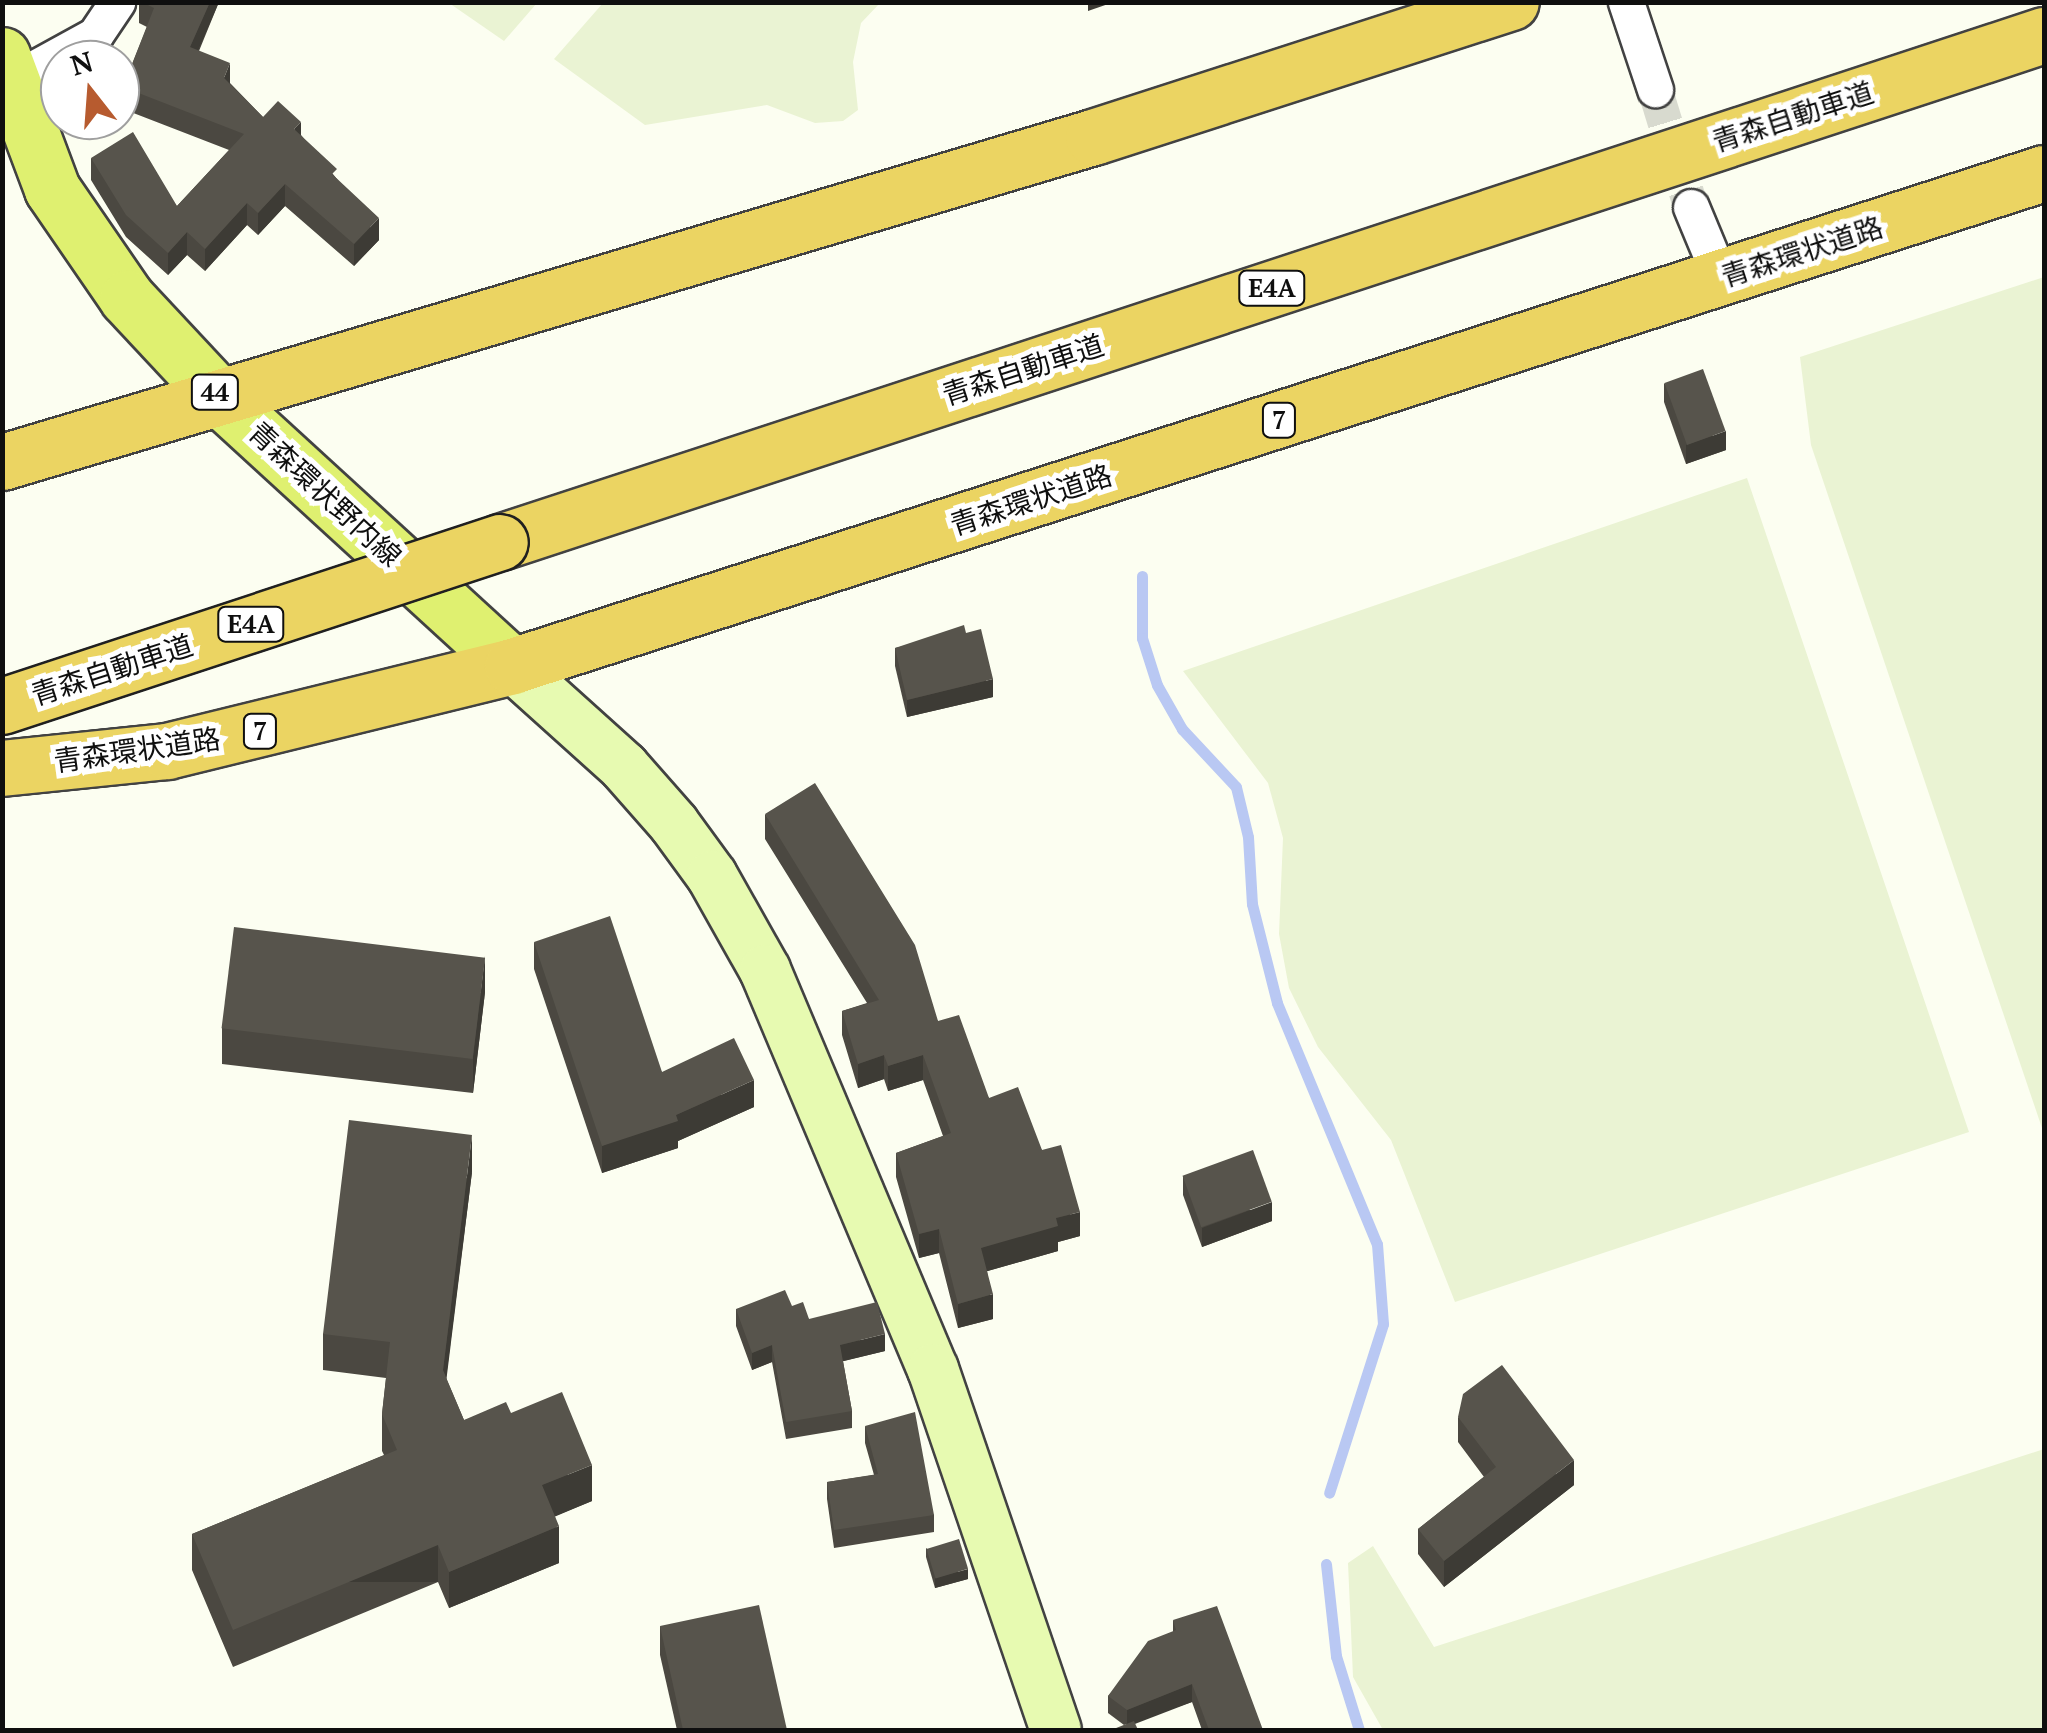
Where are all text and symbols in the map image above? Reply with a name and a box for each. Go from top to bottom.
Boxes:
north arrow [40,40,140,140]
text: N [66,42,97,84]
street label: 青森自動車道 [1708,75,1878,159]
street label: 青森環状道路 [1717,210,1887,294]
road number: E4A [1237,268,1307,308]
street label: 青森自動車道 [938,328,1108,412]
road number: 44 [190,372,240,412]
road number: 7 [1262,400,1296,440]
street label: 青森環状野内線 [242,415,408,573]
street label: 青森環状道路 [946,458,1116,542]
road number: E4A [216,604,286,644]
street label: 青森自動車道 [27,628,197,712]
road number: 7 [242,711,278,751]
street label: 青森環状道路 [51,722,223,778]

